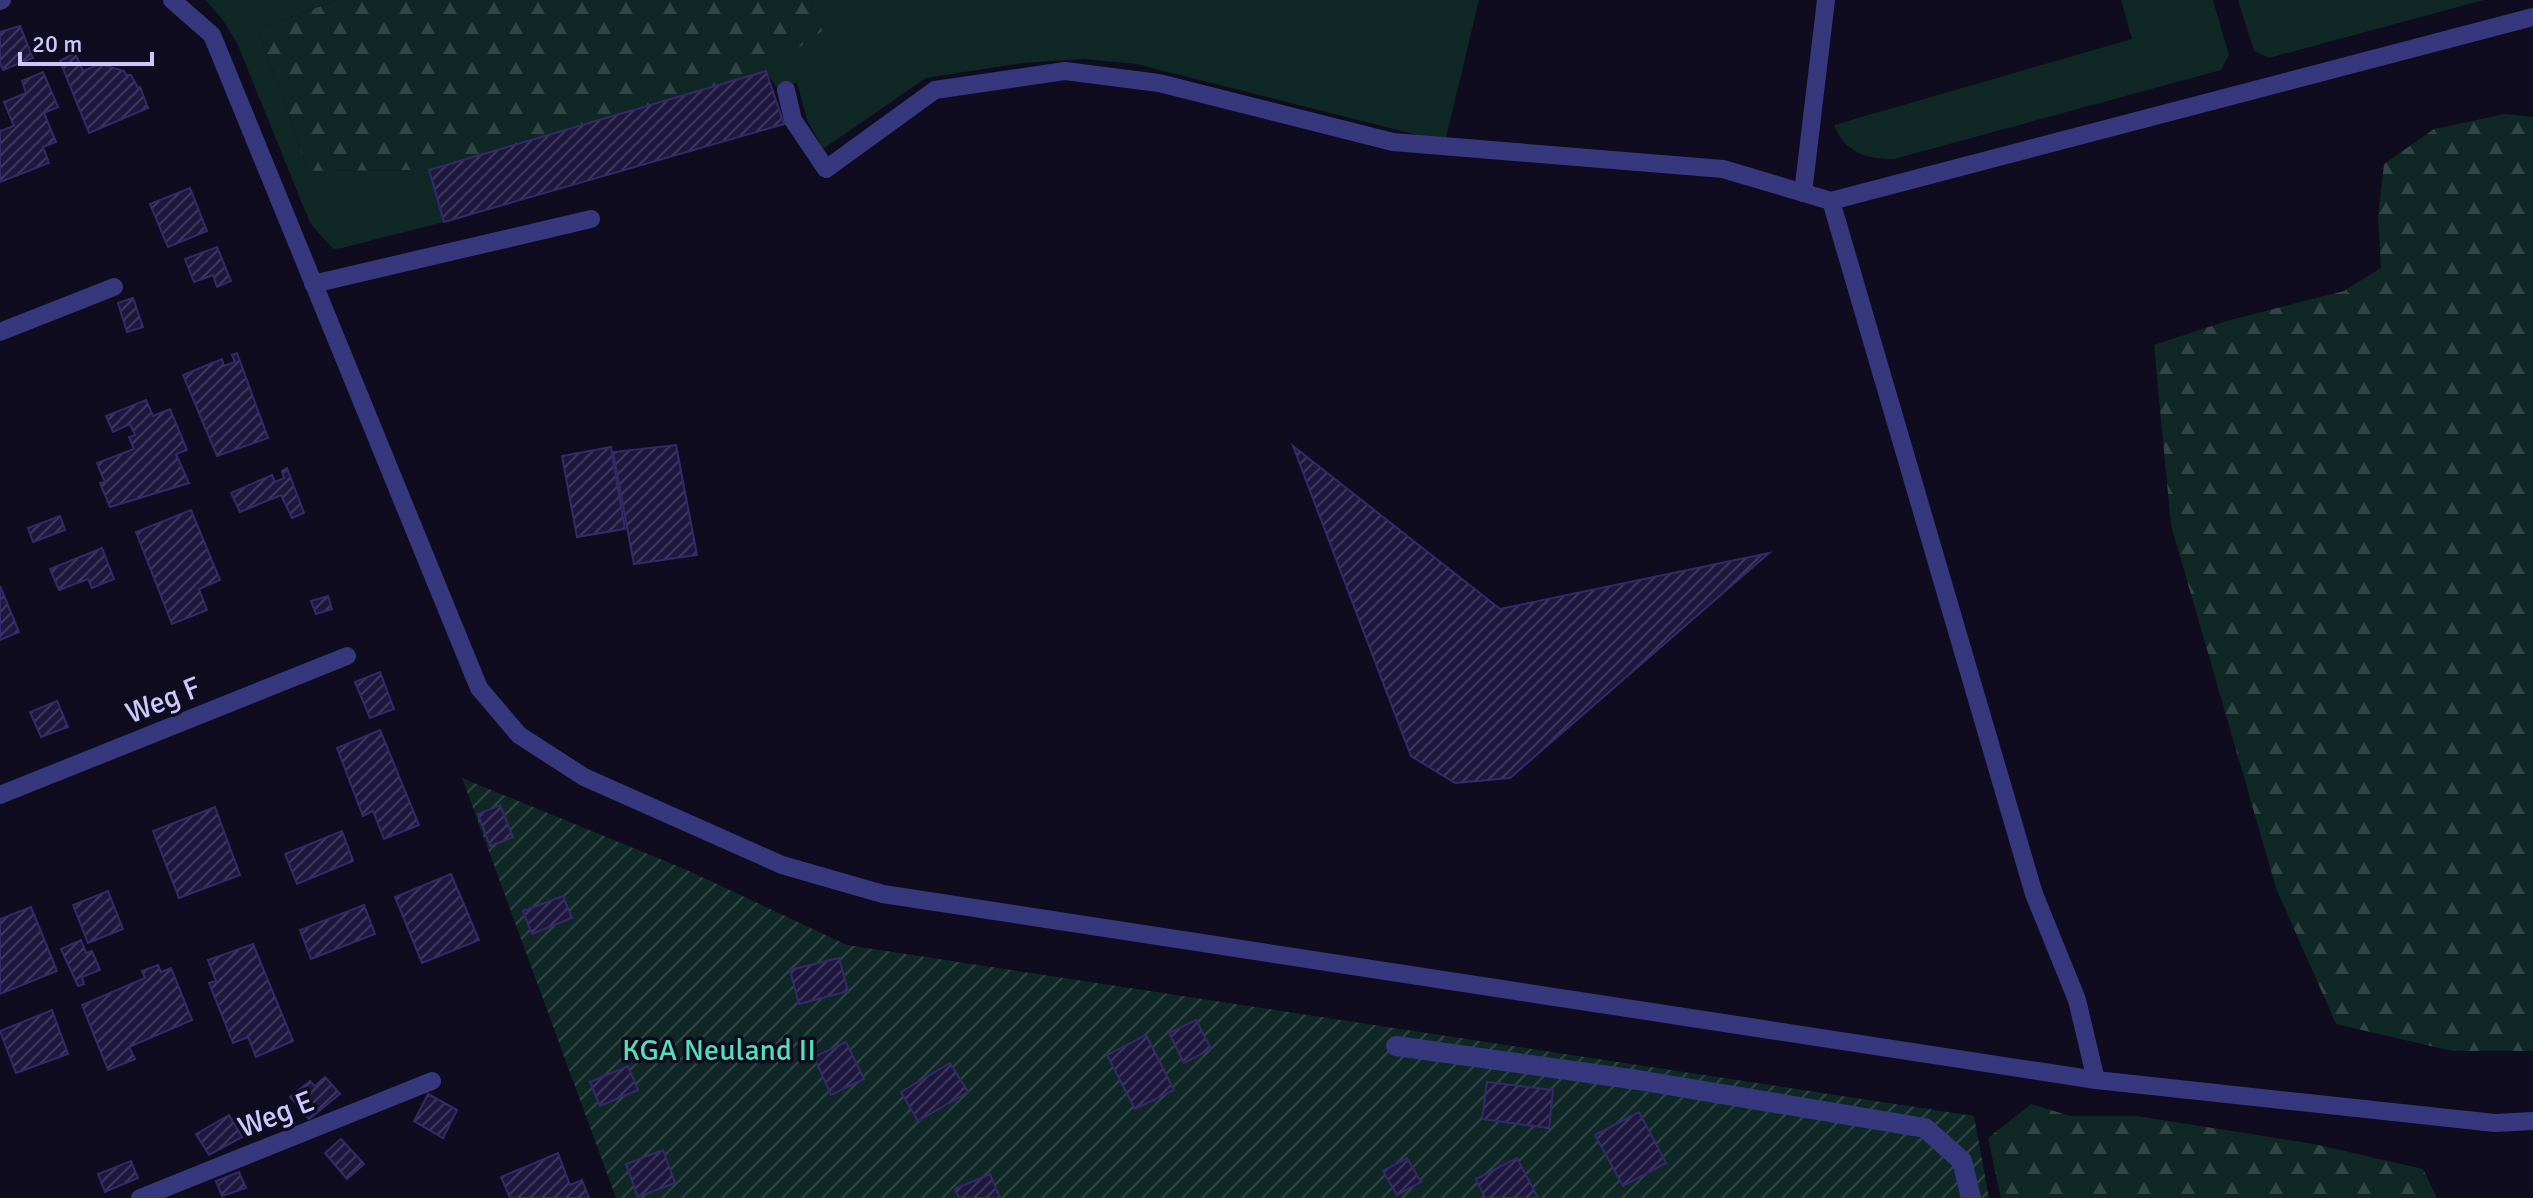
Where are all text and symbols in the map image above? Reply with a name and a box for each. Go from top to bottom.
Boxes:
scale bar [20,16,152,66]
text: 20 m [32,29,82,59]
street label: Weg F [120,669,206,732]
park label: KGA Neuland II [622,1032,816,1069]
street label: Weg E [233,1083,320,1146]

